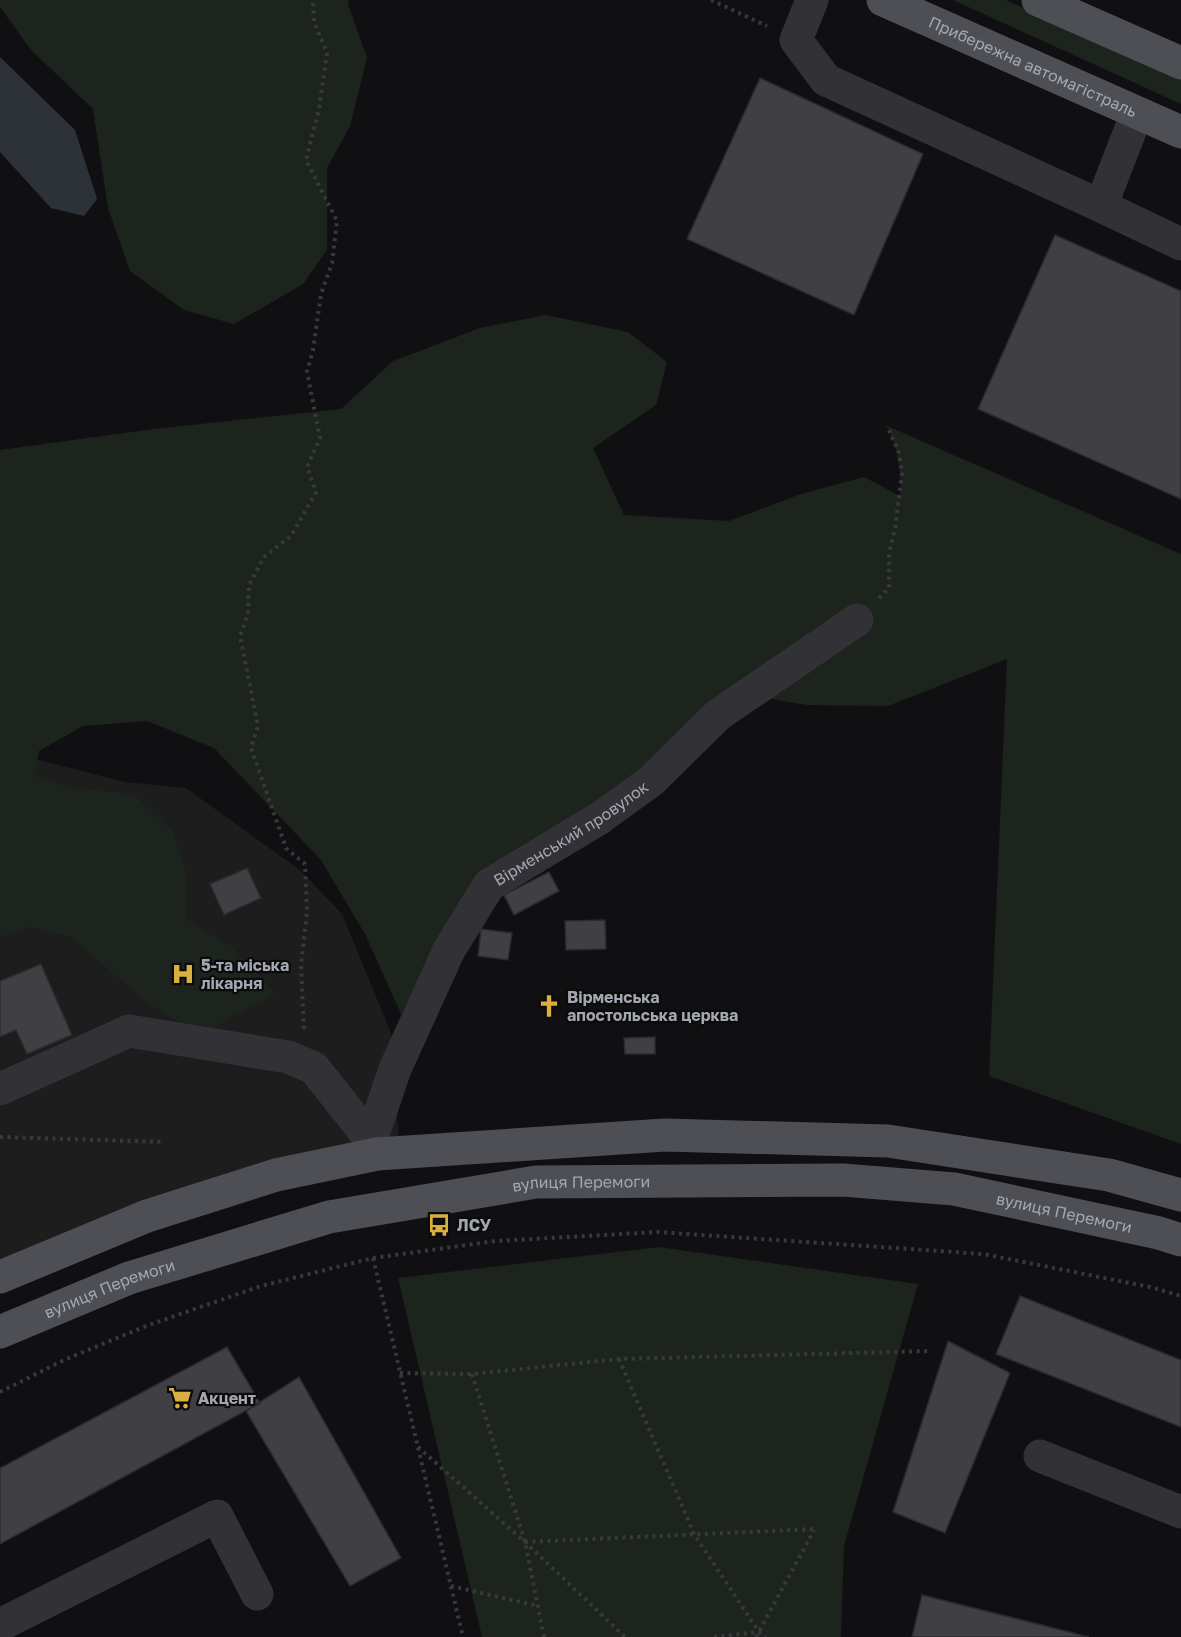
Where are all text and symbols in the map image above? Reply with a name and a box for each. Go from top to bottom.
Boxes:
street label: Прибережна автомагістраль [926,12,1140,121]
street label: Вірменський провулок [490,776,652,890]
place label: 5-та міська лікарня [201,955,289,993]
hospital icon: 5-та міська лікарня [170,961,196,987]
place label: Вірменська апостольська церква [567,987,738,1025]
church icon: Вірменська апостольська церква [536,993,562,1019]
street label: вулиця Перемоги [511,1171,650,1196]
street label: вулиця Перемоги [994,1188,1134,1237]
bus stop icon: ЛСУ [426,1212,452,1238]
place label: ЛСУ [457,1215,492,1235]
street label: вулиця Перемоги [41,1255,177,1322]
supermarket icon: Акцент [167,1385,193,1411]
place label: Акцент [198,1388,256,1408]

